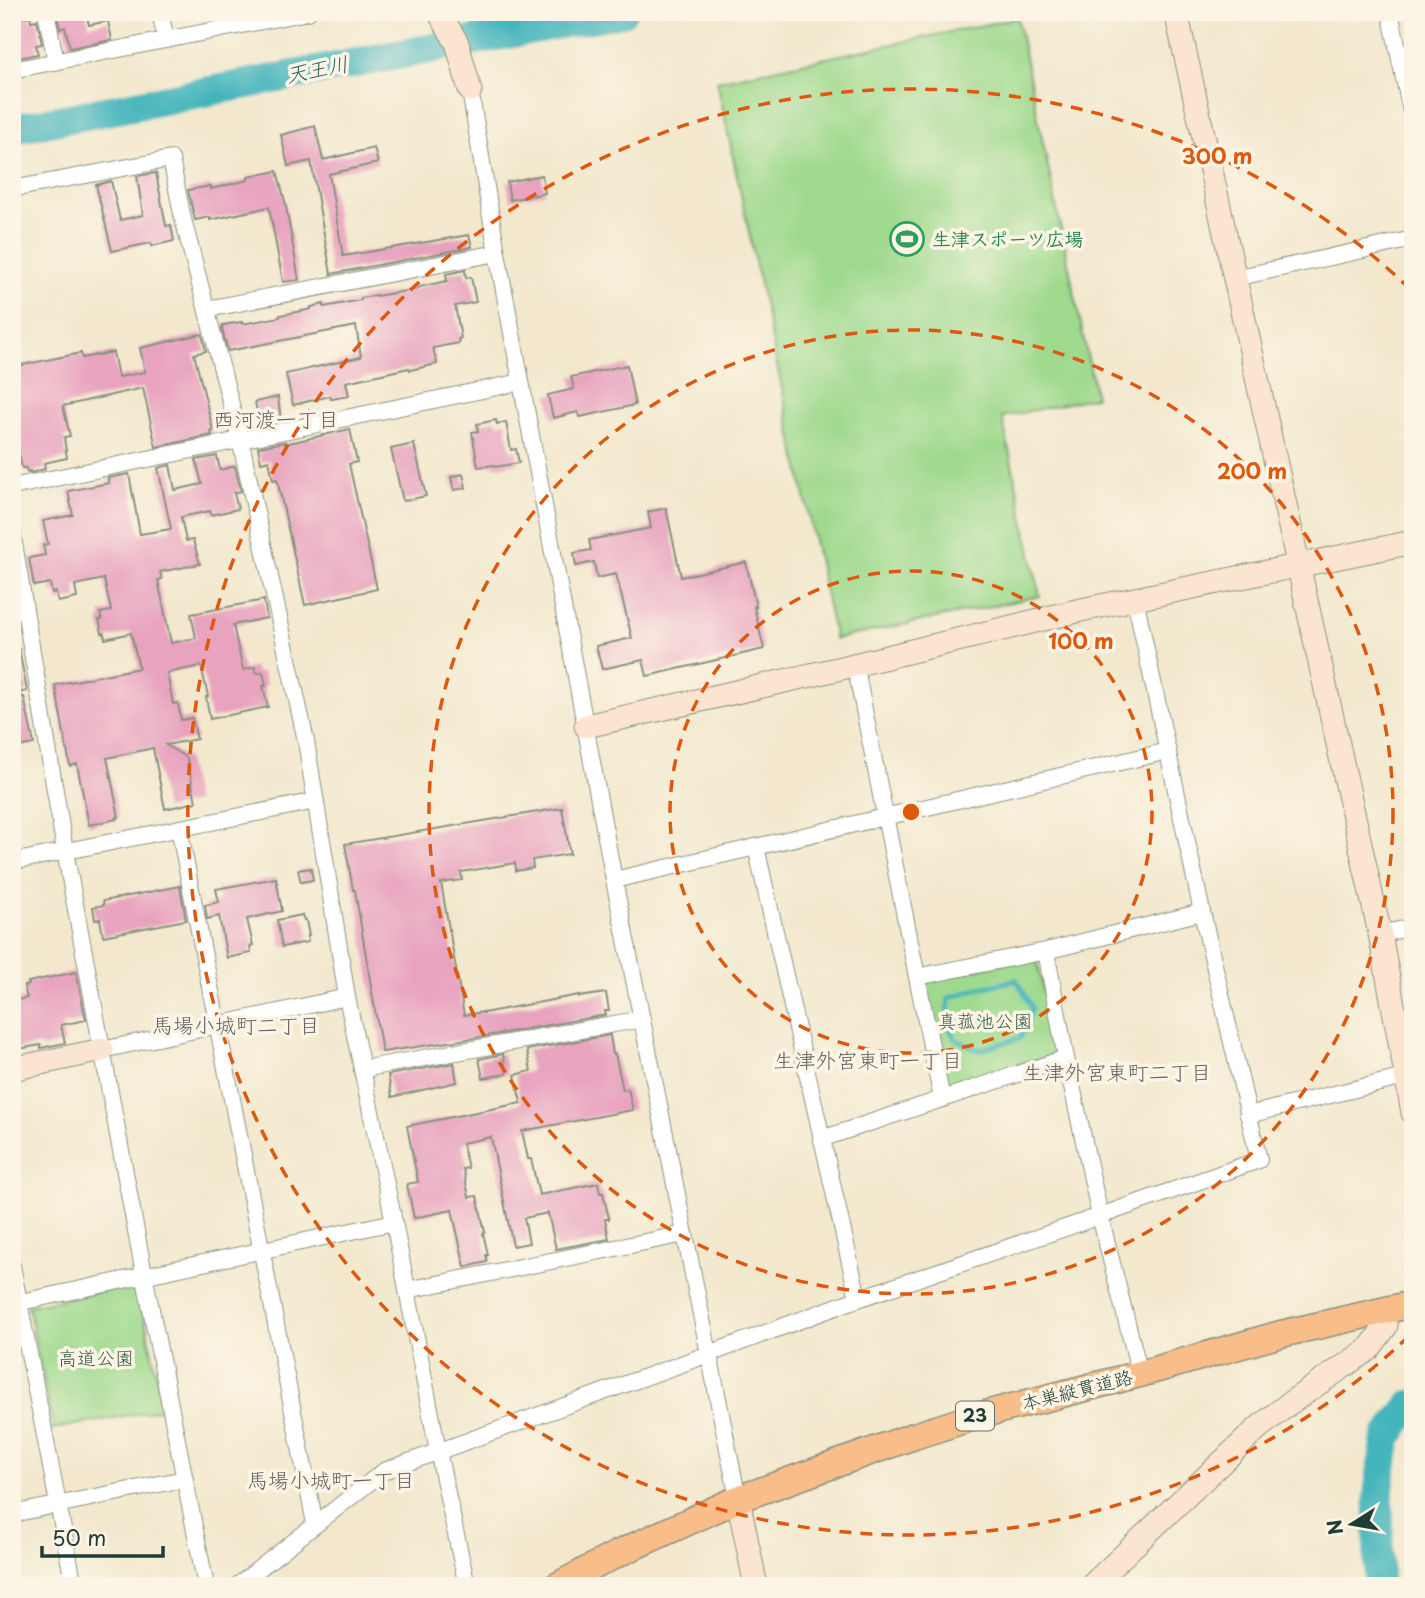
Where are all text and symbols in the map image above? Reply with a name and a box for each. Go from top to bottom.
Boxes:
water label: 天王川 [283,46,351,90]
text: 300 m [1182,139,1252,171]
sports icon: 生津スポーツ広場 [888,220,926,258]
place label: 生津スポーツ広場 [932,224,1084,252]
district label: 西河渡一丁目 [213,402,339,434]
text: 200 m [1217,454,1287,486]
text: 100 m [1048,624,1114,656]
centre of rings [899,800,923,824]
park label: 真菰池公園 [937,1006,1033,1034]
district label: 馬場小城町二丁目 [152,1008,320,1040]
district label: 生津外宮東町一丁目 [774,1043,963,1075]
district label: 生津外宮東町二丁目 [1023,1055,1212,1087]
park label: 高道公園 [58,1343,134,1371]
street label: 本巣縦貫道路 [1018,1362,1135,1416]
road number: 23 [956,1401,994,1430]
district label: 馬場小城町一丁目 [247,1463,415,1495]
north arrow [1316,1490,1386,1560]
scale bar [42,1514,163,1558]
text: N [1319,1517,1350,1537]
text: 50 m [52,1521,106,1553]

